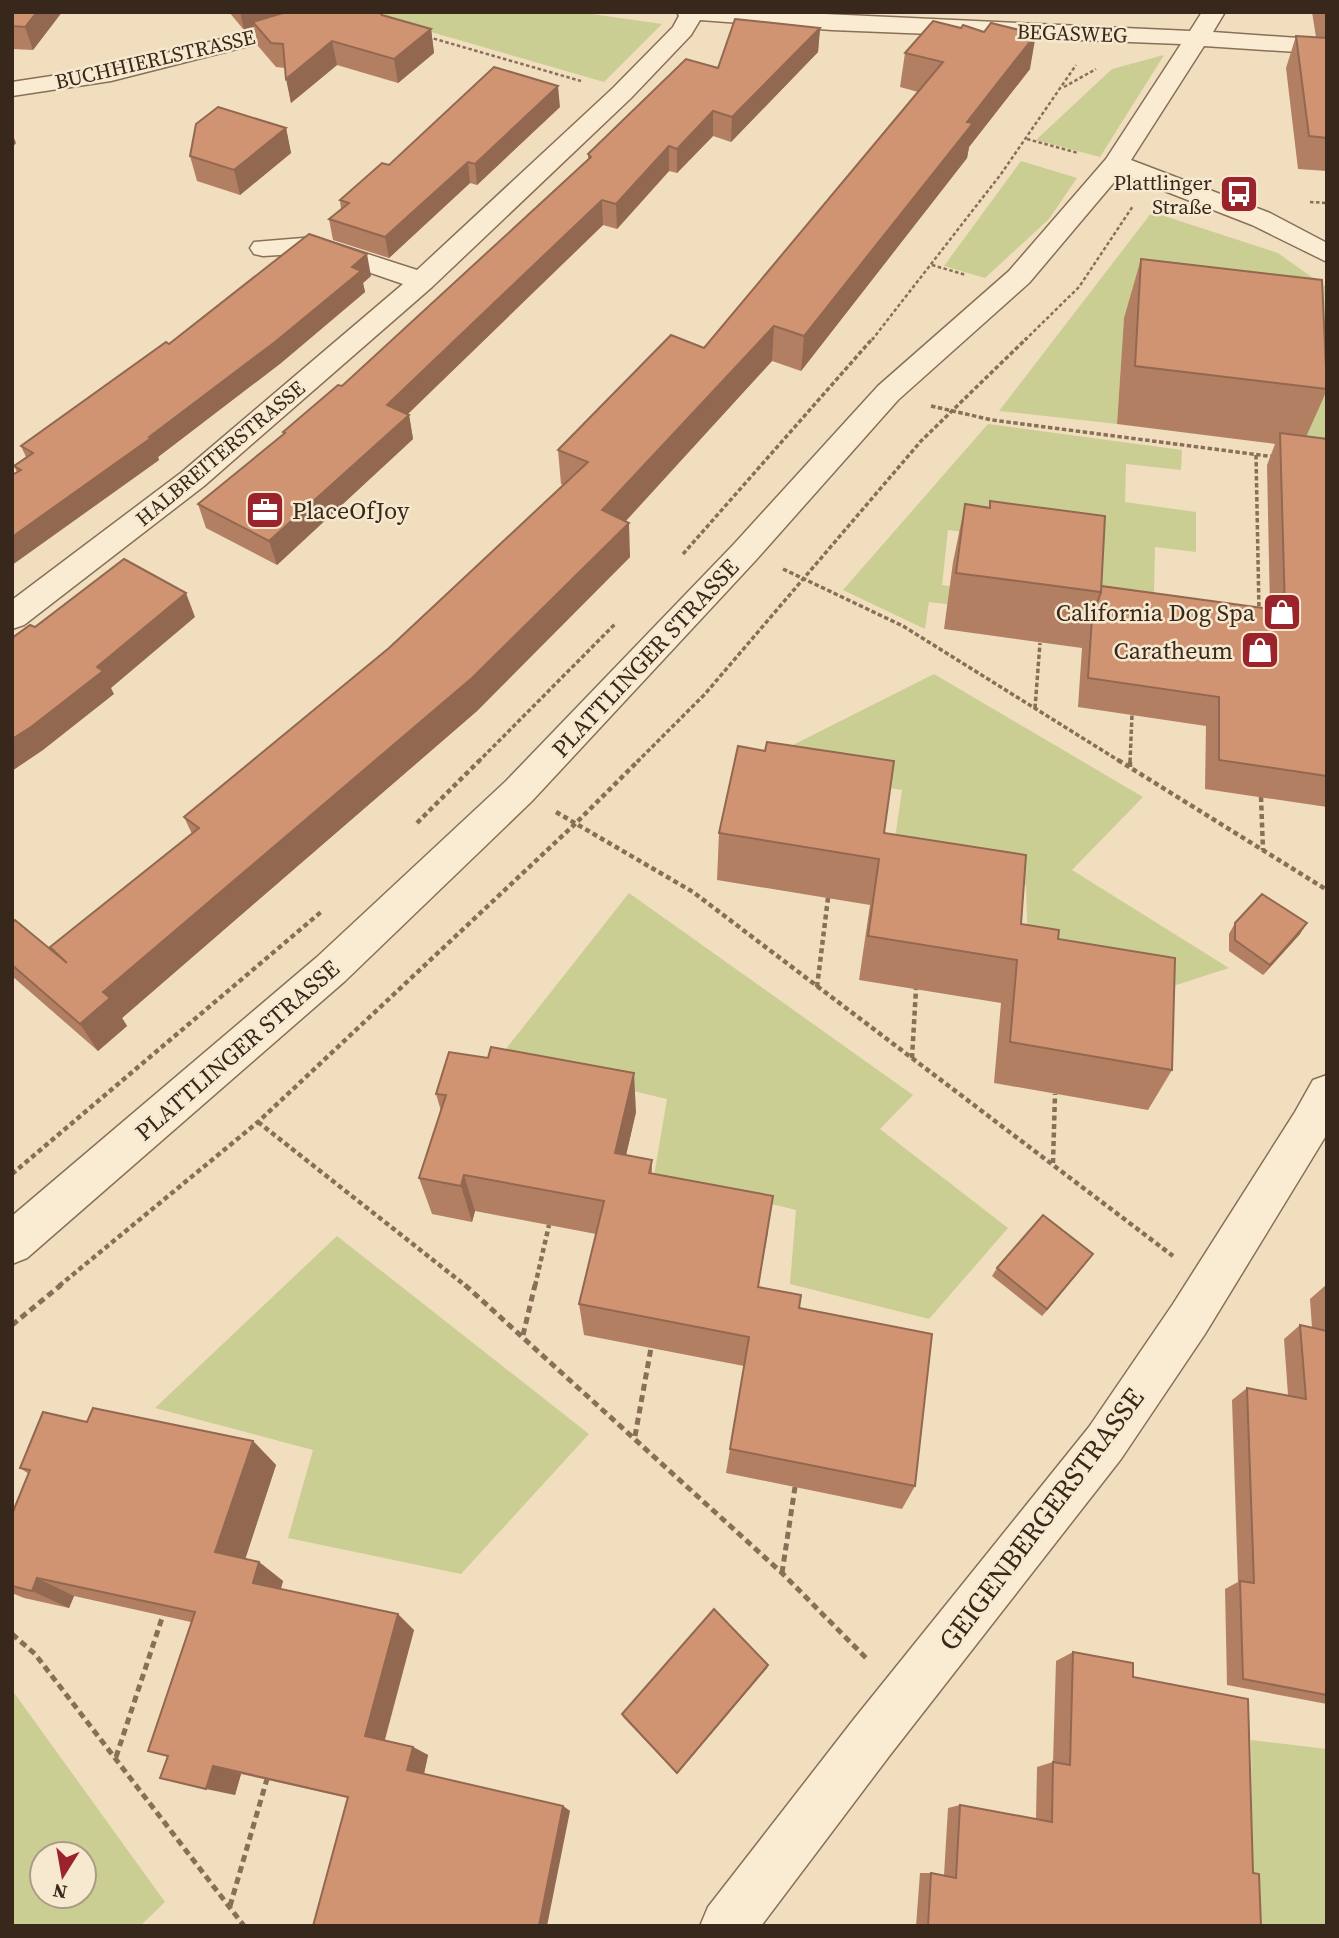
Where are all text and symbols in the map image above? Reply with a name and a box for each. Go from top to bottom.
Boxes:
street label: BEGASWEG [1016,17,1128,49]
street label: BUCHHIERLSTRASSE [52,22,258,96]
place label: Plattlinger Straße [1114,168,1212,221]
bus stop icon: Plattlinger Straße [1218,173,1260,215]
street label: HALBREITERSTRASSE [129,373,311,533]
office icon: PlaceOfJoy [244,489,286,531]
place label: PlaceOfJoy [292,494,410,527]
street label: PLATTLINGER STRASSE [544,551,746,765]
shop icon: California Dog Spa [1261,591,1303,633]
place label: California Dog Spa [1056,596,1256,629]
shop icon: Caratheum [1239,629,1281,671]
place label: Caratheum [1114,634,1233,667]
street label: PLATTLINGER STRASSE [128,952,346,1148]
street label: GEIGENBERGERSTRASSE [930,1380,1152,1658]
north arrow [28,1840,98,1910]
text: N [50,1878,69,1906]

